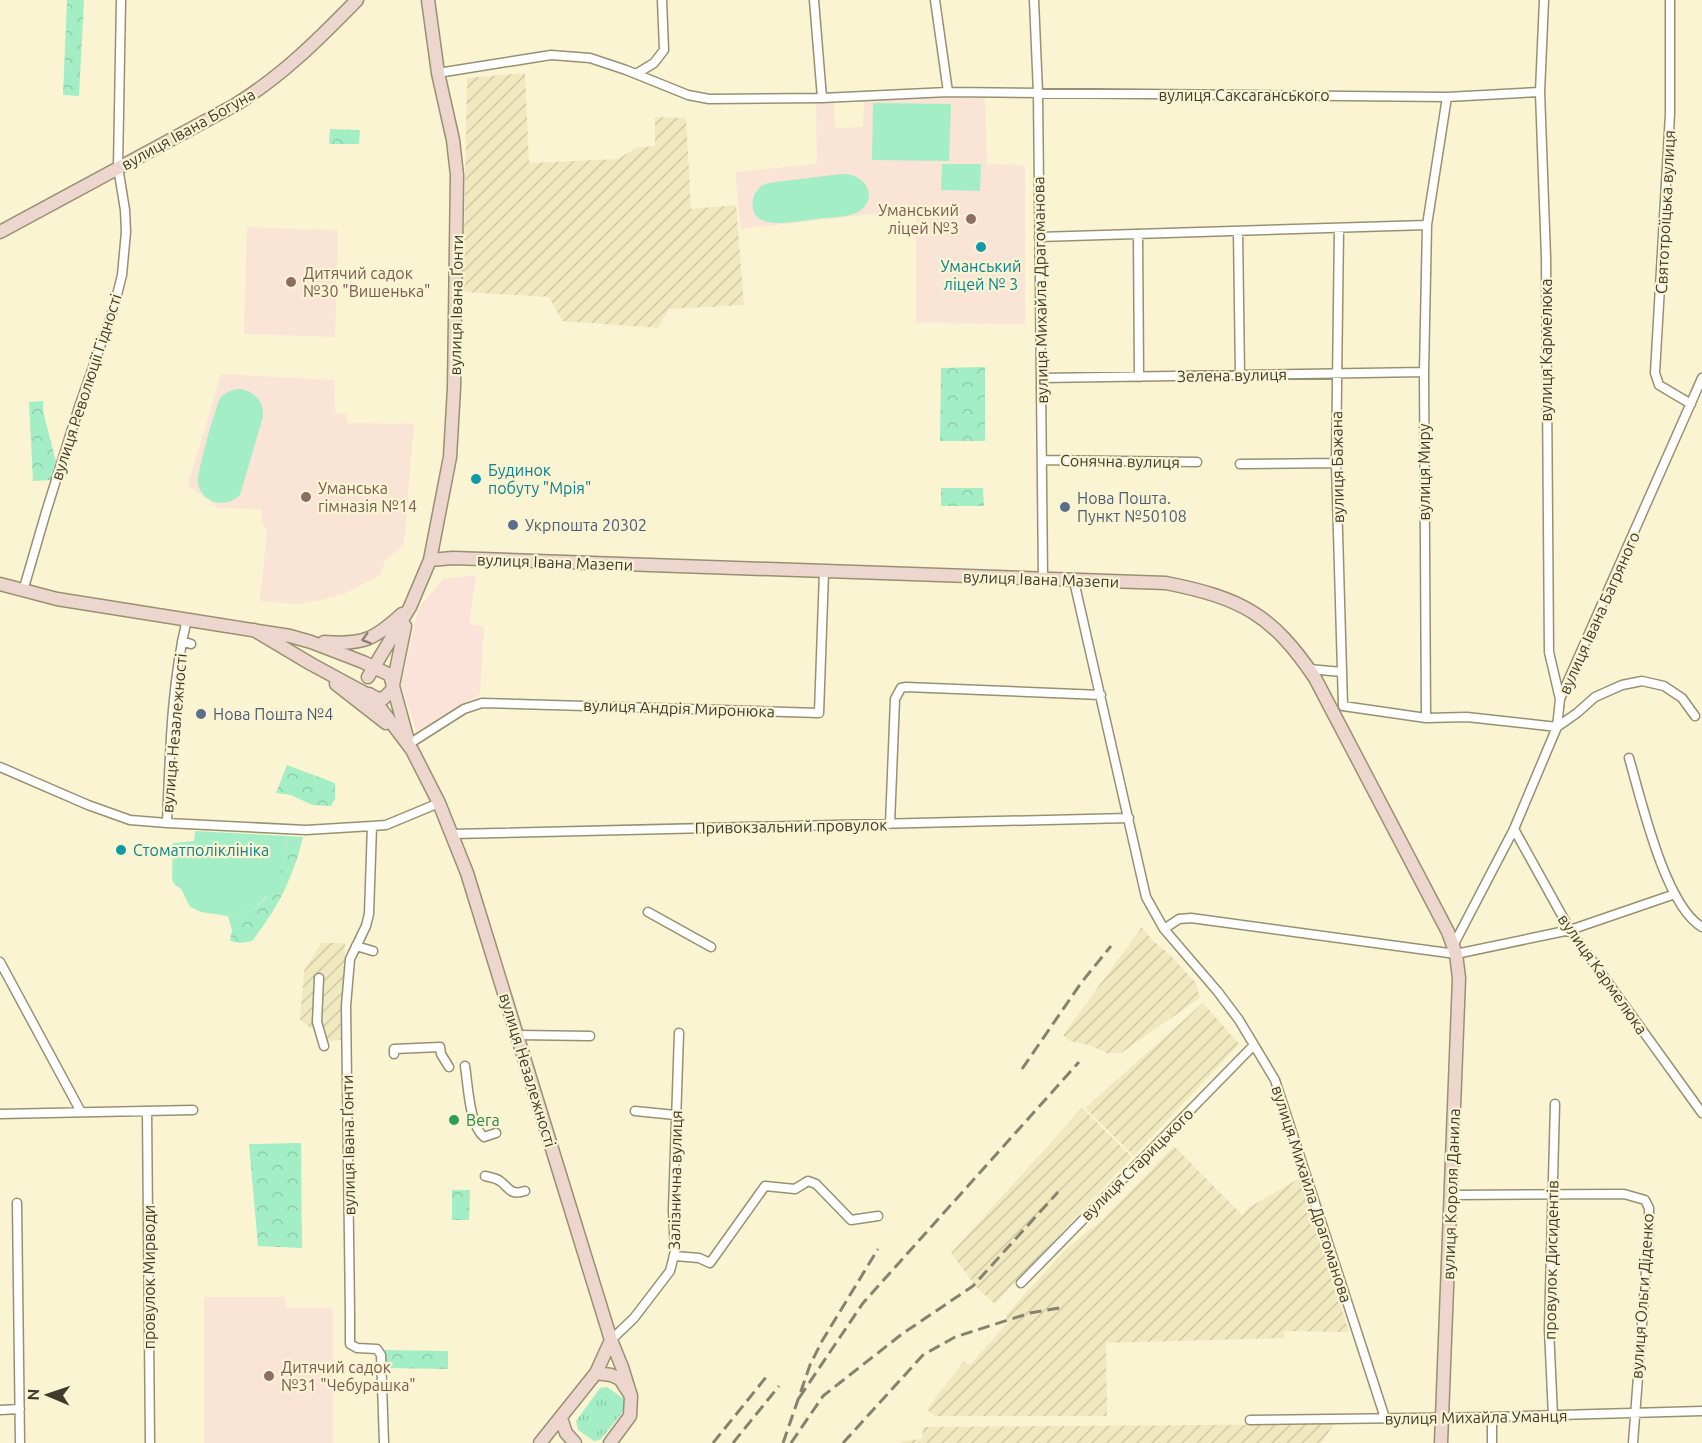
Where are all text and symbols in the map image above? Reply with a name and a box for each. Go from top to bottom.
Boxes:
street label: вулиця Івана Богуна [118,85,258,173]
street label: вулиця Саксаганського [1158,86,1330,104]
street label: Святотроїцька вулиця [1652,130,1678,294]
street label: вулиця Михайла Драгоманова [1029,176,1051,404]
place label: Уманський ліцей №3 [878,201,959,237]
marker: Уманський ліцей №3 [964,212,978,226]
street label: вулиця Івана Ґонти [446,235,466,375]
marker: Уманський ліцей № 3 [974,240,988,254]
place label: Уманський ліцей № 3 [941,257,1021,293]
place label: Дитячий садок №30 "Вишенька" [303,264,430,300]
marker: Дитячий садок №30 "Вишенька" [284,275,298,289]
street label: вулиця Кармелюка [1537,279,1555,421]
street label: вулиця Революції Гідності [47,292,125,482]
street label: Зелена вулиця [1177,365,1287,385]
street label: вулиця Бажана [1327,411,1347,523]
street label: вулиця Миру [1415,423,1433,521]
street label: Сонячна вулиця [1060,451,1180,471]
place label: Будинок побуту "Мрія" [488,461,591,497]
marker: Будинок побуту "Мрія" [469,472,483,486]
place label: Уманська гімназія №14 [318,479,417,515]
place label: Нова Пошта. Пункт №50108 [1077,489,1187,525]
marker: Уманська гімназія №14 [299,490,313,504]
marker: Нова Пошта. Пункт №50108 [1058,500,1072,514]
place label: Укрпошта 20302 [525,516,647,534]
marker: Укрпошта 20302 [506,518,520,532]
street label: вулиця Івана Багряного [1555,529,1643,697]
street label: вулиця Івана Мазепи [477,550,633,574]
street label: вулиця Івана Мазепи [963,567,1119,591]
one-way arrow [361,632,372,644]
street label: вулиця Незалежності [158,653,190,813]
street label: вулиця Андрія Миронюка [583,696,775,720]
place label: Нова Пошта №4 [213,705,333,723]
marker: Нова Пошта №4 [194,707,208,721]
street label: Привокзальний провулок [694,815,888,837]
place label: Стоматполіклініка [133,841,269,859]
marker: Стоматполіклініка [114,843,128,857]
street label: вулиця Кармелюка [1555,910,1651,1038]
street label: вулиця Незалежності [496,991,560,1149]
street label: вулиця Івана Ґонти [338,1075,358,1215]
street label: вулиця Михайла Драгоманова [1268,1083,1356,1305]
street label: вулиця Старицького [1077,1104,1197,1224]
street label: вулиця Короля Данила [1439,1108,1463,1280]
street label: Залізнична вулиця [665,1110,685,1250]
place label: Вега [466,1111,500,1129]
marker: Вега [447,1113,461,1127]
street label: провулок Дисидентів [1541,1180,1561,1340]
street label: провулок Мирводи [140,1205,158,1349]
street label: вулиця Ольги Діденко [1627,1213,1657,1379]
place label: Дитячий садок №31 "Чебурашка" [281,1358,416,1394]
north arrow [18,1365,78,1425]
marker: Дитячий садок №31 "Чебурашка" [262,1369,276,1383]
text: N [24,1388,42,1401]
street label: вулиця Михайла Уманця [1384,1406,1568,1428]

